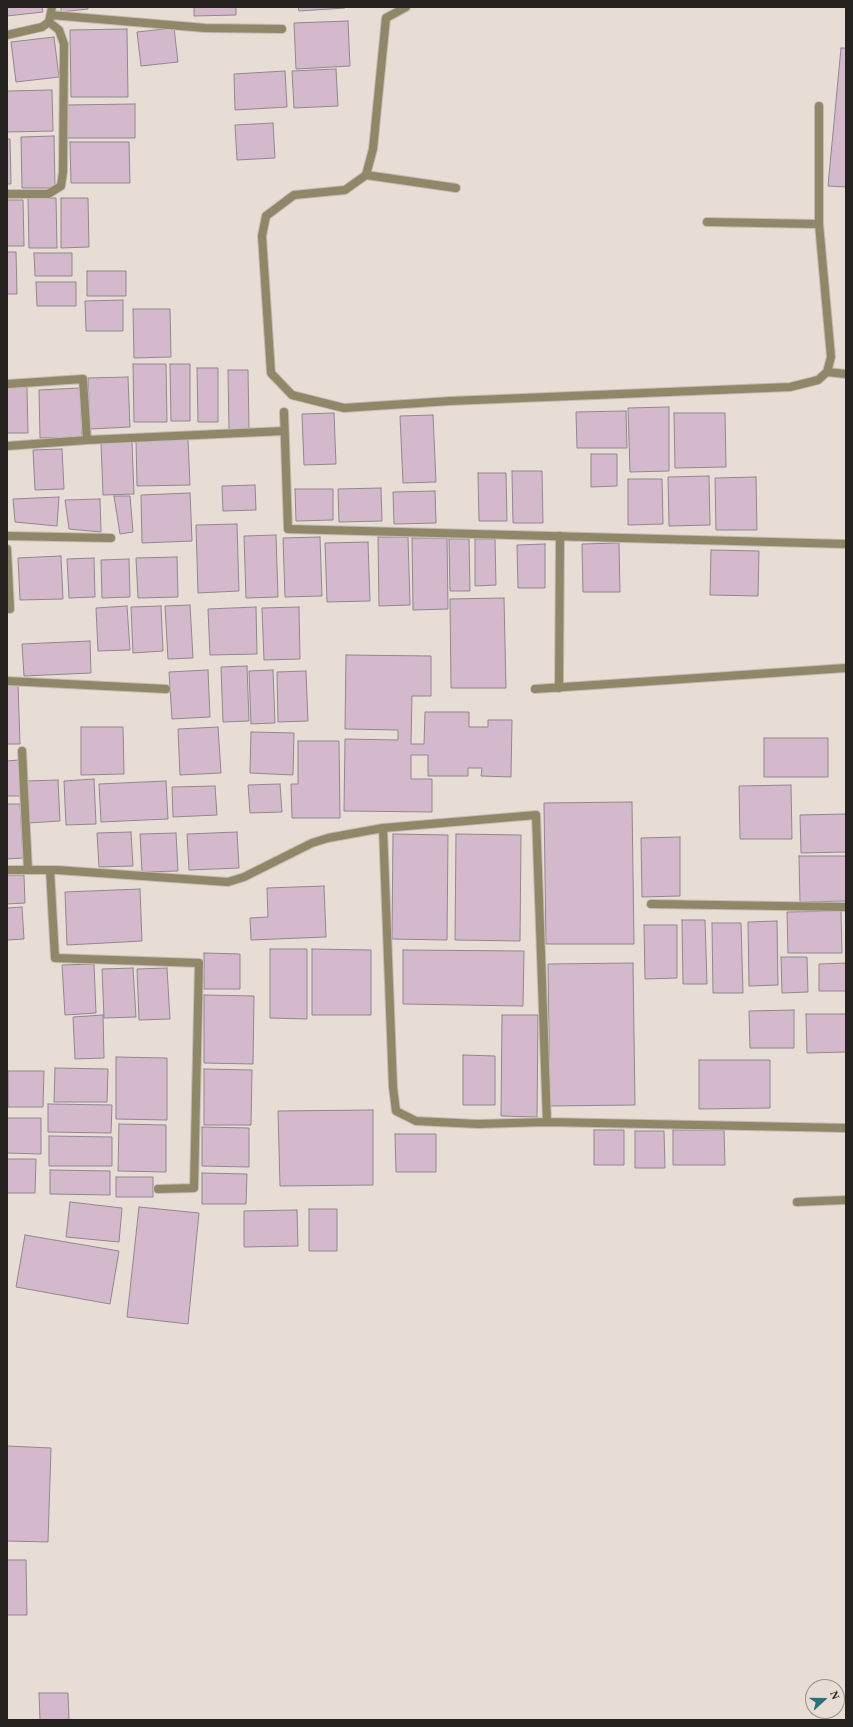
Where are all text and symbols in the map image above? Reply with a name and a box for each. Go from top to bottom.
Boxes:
north arrow [805,1679,845,1719]
text: N [828,1689,842,1701]

